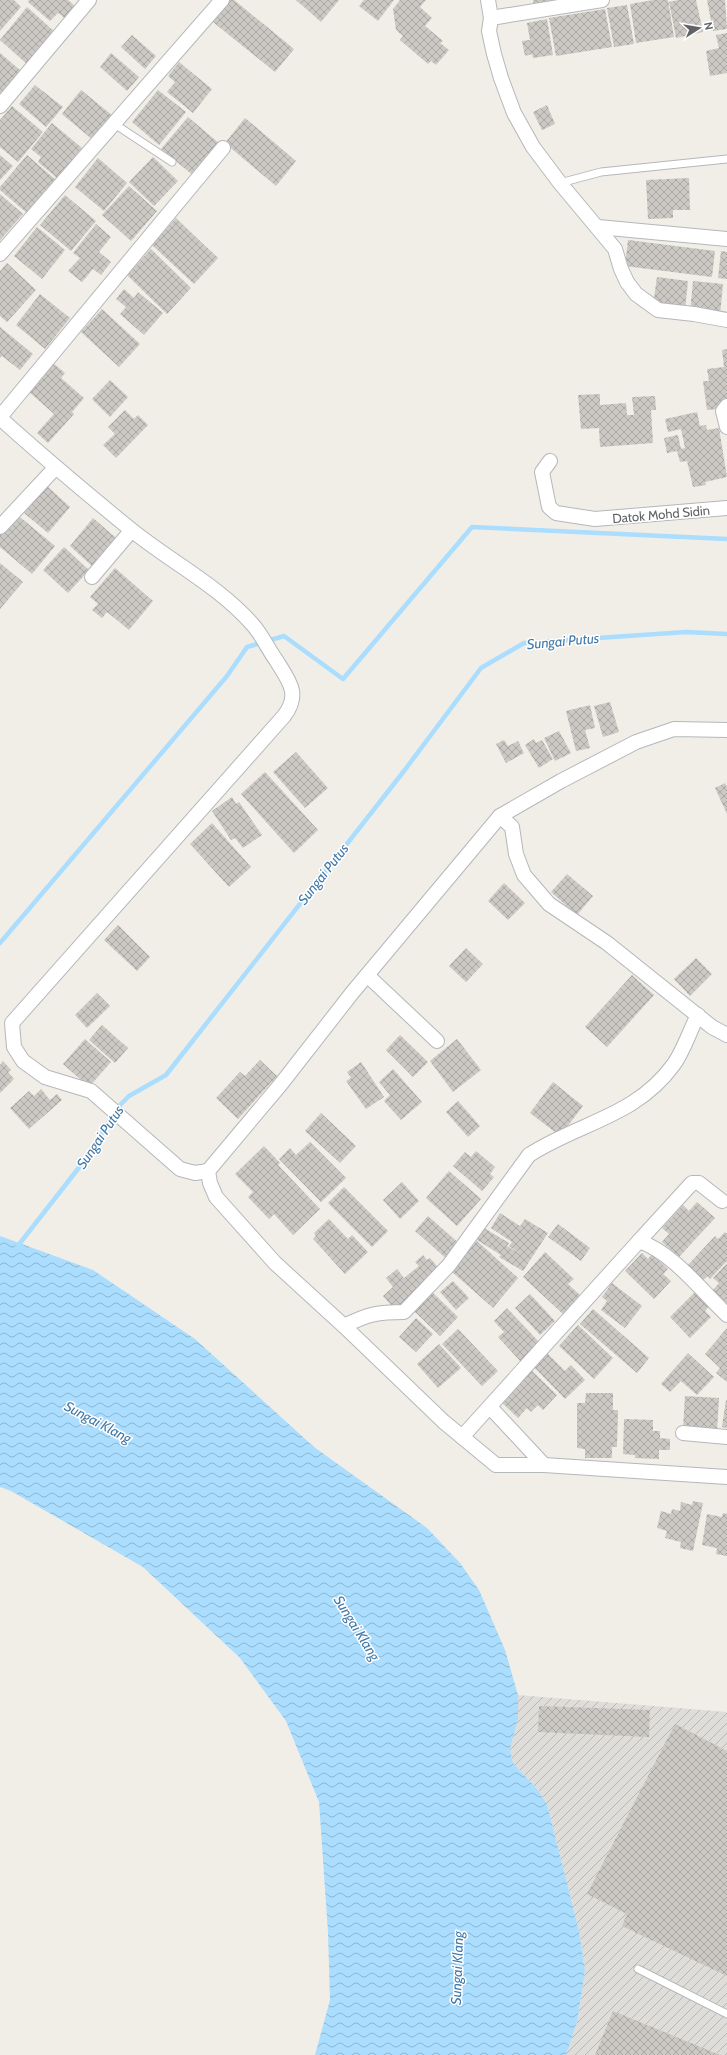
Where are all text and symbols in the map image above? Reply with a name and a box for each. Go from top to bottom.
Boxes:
north arrow [679,8,719,48]
text: N [701,21,716,31]
street label: Datok Mohd Sidin [612,502,710,526]
water label: Sungai Putus [526,629,600,653]
water label: Sungai Putus [294,839,353,908]
water label: Sungai Putus [72,1101,128,1172]
water label: Sungai Klang [61,1397,135,1447]
water label: Sungai Klang [330,1592,384,1664]
water label: Sungai Klang [447,1930,467,2005]

